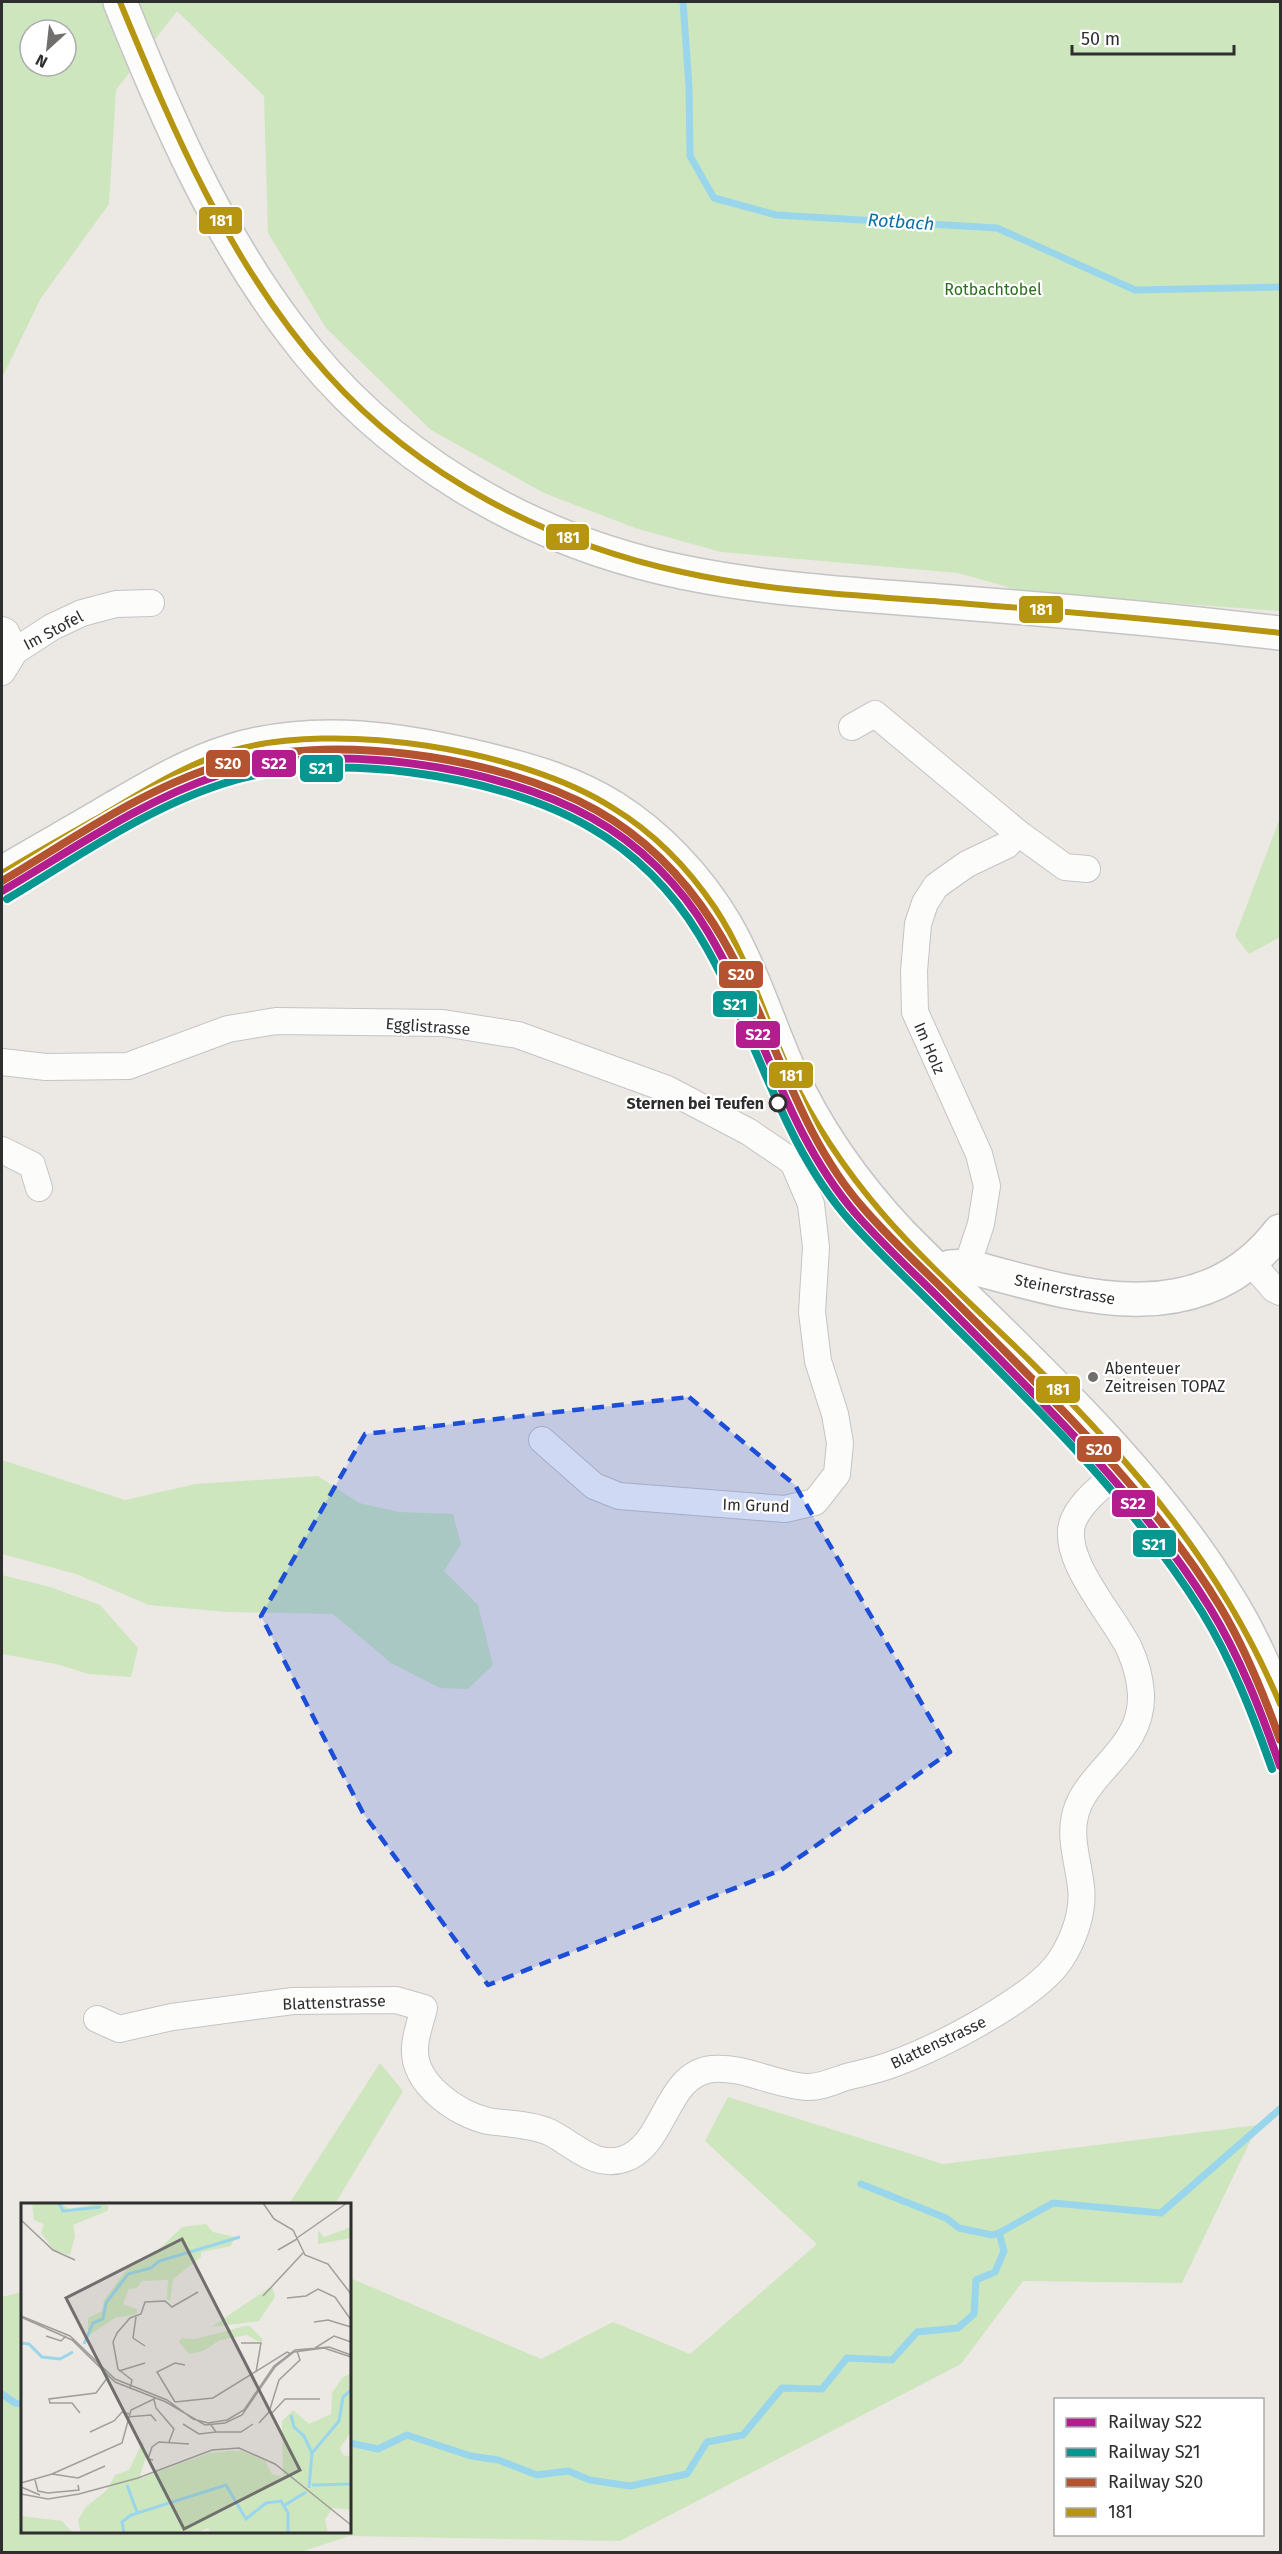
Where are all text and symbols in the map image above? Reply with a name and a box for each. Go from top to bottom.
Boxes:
north arrow [18,18,78,78]
scale bar [1072,18,1234,56]
text: 50 m [1081,28,1120,50]
text: N [32,50,50,72]
line badge: 181 [198,206,243,235]
water label: Rotbach [867,209,935,235]
text: 181 [209,211,233,230]
park label: Rotbachtobel [944,280,1042,299]
line badge: 181 [545,523,590,551]
text: 181 [556,528,580,547]
line badge: 181 [1018,595,1064,624]
text: 181 [1029,600,1053,619]
street label: Im Stofel [20,607,87,654]
line badge: S20 [205,749,251,778]
line badge: S22 [251,749,297,778]
text: S20 [215,754,241,773]
text: S22 [261,754,287,773]
line badge: S21 [299,754,344,783]
text: S21 [309,759,333,778]
line badge: S20 [718,960,764,989]
text: S20 [728,965,754,984]
line badge: S21 [712,990,758,1018]
text: S21 [723,995,747,1014]
street label: Egglistrasse [385,1014,471,1039]
street label: Im Holz [910,1019,949,1077]
line badge: S22 [735,1020,781,1049]
text: S22 [745,1025,771,1044]
line badge: 181 [768,1061,814,1089]
text: 181 [779,1066,803,1085]
place label: Sternen bei Teufen [627,1094,764,1113]
marker: Sternen bei Teufen [769,1094,787,1112]
street label: Steinerstrasse [1013,1270,1117,1309]
place label: Abenteuer Zeitreisen TOPAZ [1105,1359,1225,1396]
marker: Abenteuer Zeitreisen TOPAZ [1086,1370,1100,1384]
line badge: 181 [1035,1375,1081,1404]
text: 181 [1046,1380,1070,1399]
line badge: S20 [1076,1435,1122,1463]
text: S20 [1086,1440,1112,1459]
line badge: S22 [1111,1489,1156,1518]
text: S22 [1120,1494,1146,1513]
street label: Im Grund [722,1495,790,1516]
line badge: S21 [1132,1529,1177,1558]
text: S21 [1142,1535,1166,1554]
street label: Blattenstrasse [282,1991,386,2014]
street label: Blattenstrasse [887,2012,989,2073]
inset map [21,2203,351,2533]
legend [1054,2398,1264,2536]
text: Railway S22 [1108,2411,1202,2433]
text: Railway S21 [1108,2441,1201,2463]
text: Railway S20 [1108,2471,1203,2493]
text: 181 [1108,2501,1133,2523]

